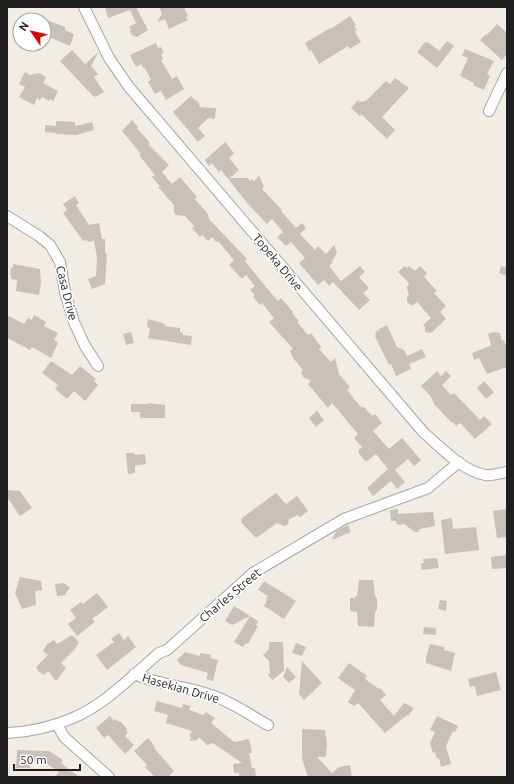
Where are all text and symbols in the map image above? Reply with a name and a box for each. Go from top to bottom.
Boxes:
north arrow [12,12,52,52]
text: N [16,20,31,33]
street label: Topeka Drive [250,231,306,293]
street label: Casa Drive [54,264,80,322]
street label: Charles Street [197,565,264,624]
street label: Hasekian Drive [141,671,221,705]
scale bar [14,746,80,772]
text: 50 m [20,753,47,766]

